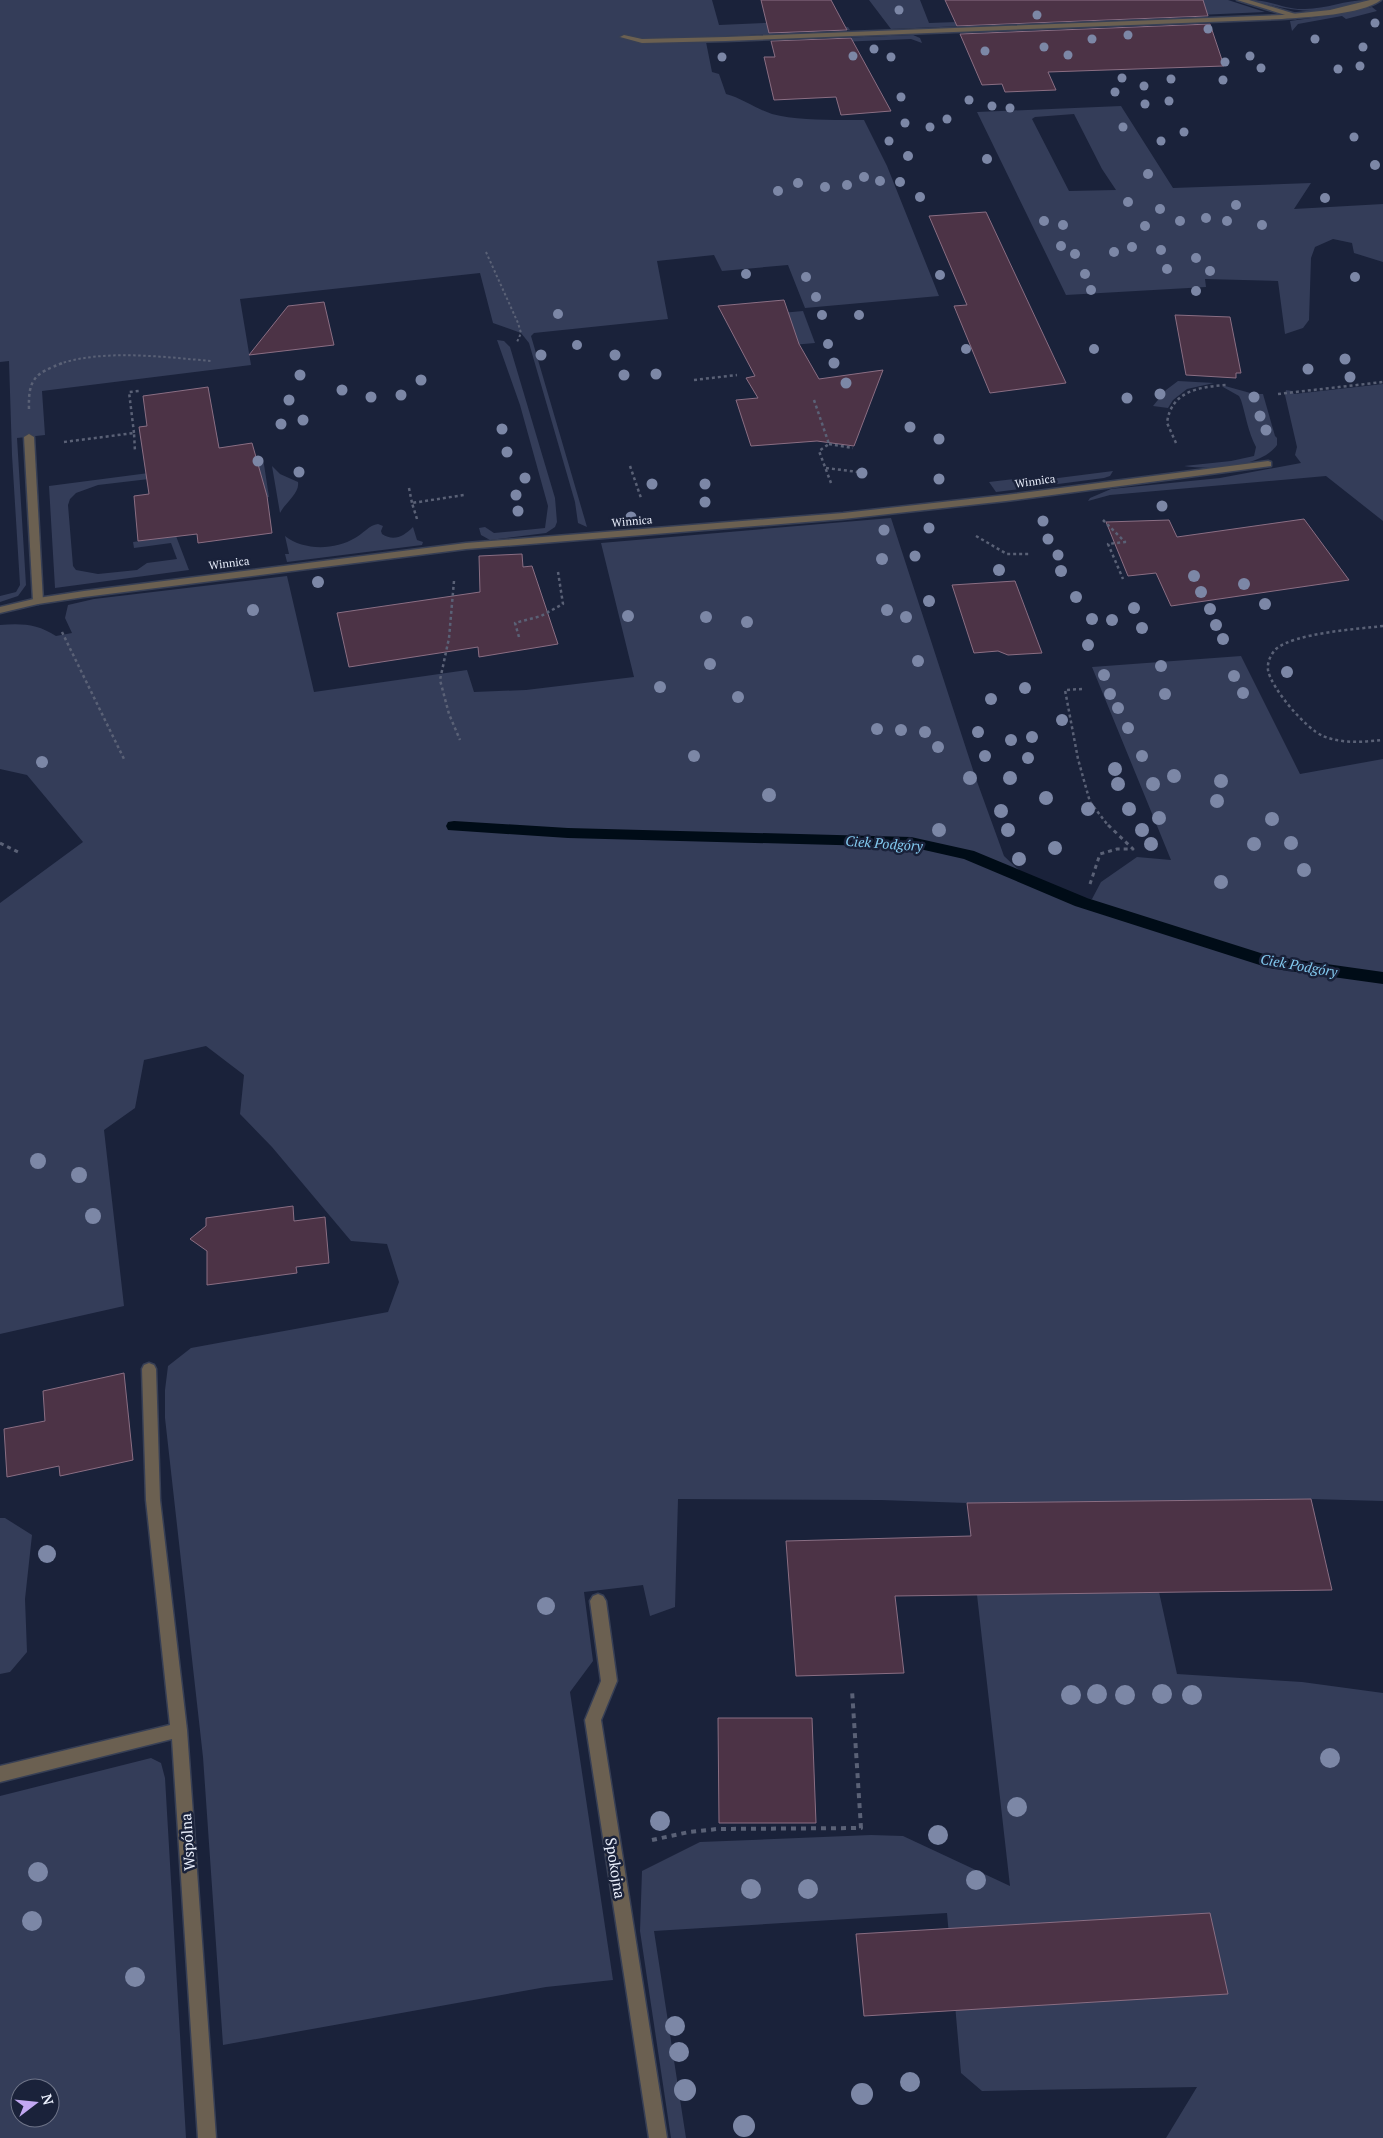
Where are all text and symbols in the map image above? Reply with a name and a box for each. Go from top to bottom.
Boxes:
street label: Winnica [1014,471,1057,491]
street label: Winnica [611,512,653,530]
street label: Winnica [208,554,250,572]
water label: Ciek Podgóry [845,831,924,855]
water label: Ciek Podgóry [1259,949,1339,981]
street label: Wspólna [175,1812,199,1871]
street label: Spokojna [601,1836,631,1900]
north arrow [10,2078,60,2128]
text: N [37,2092,59,2107]

